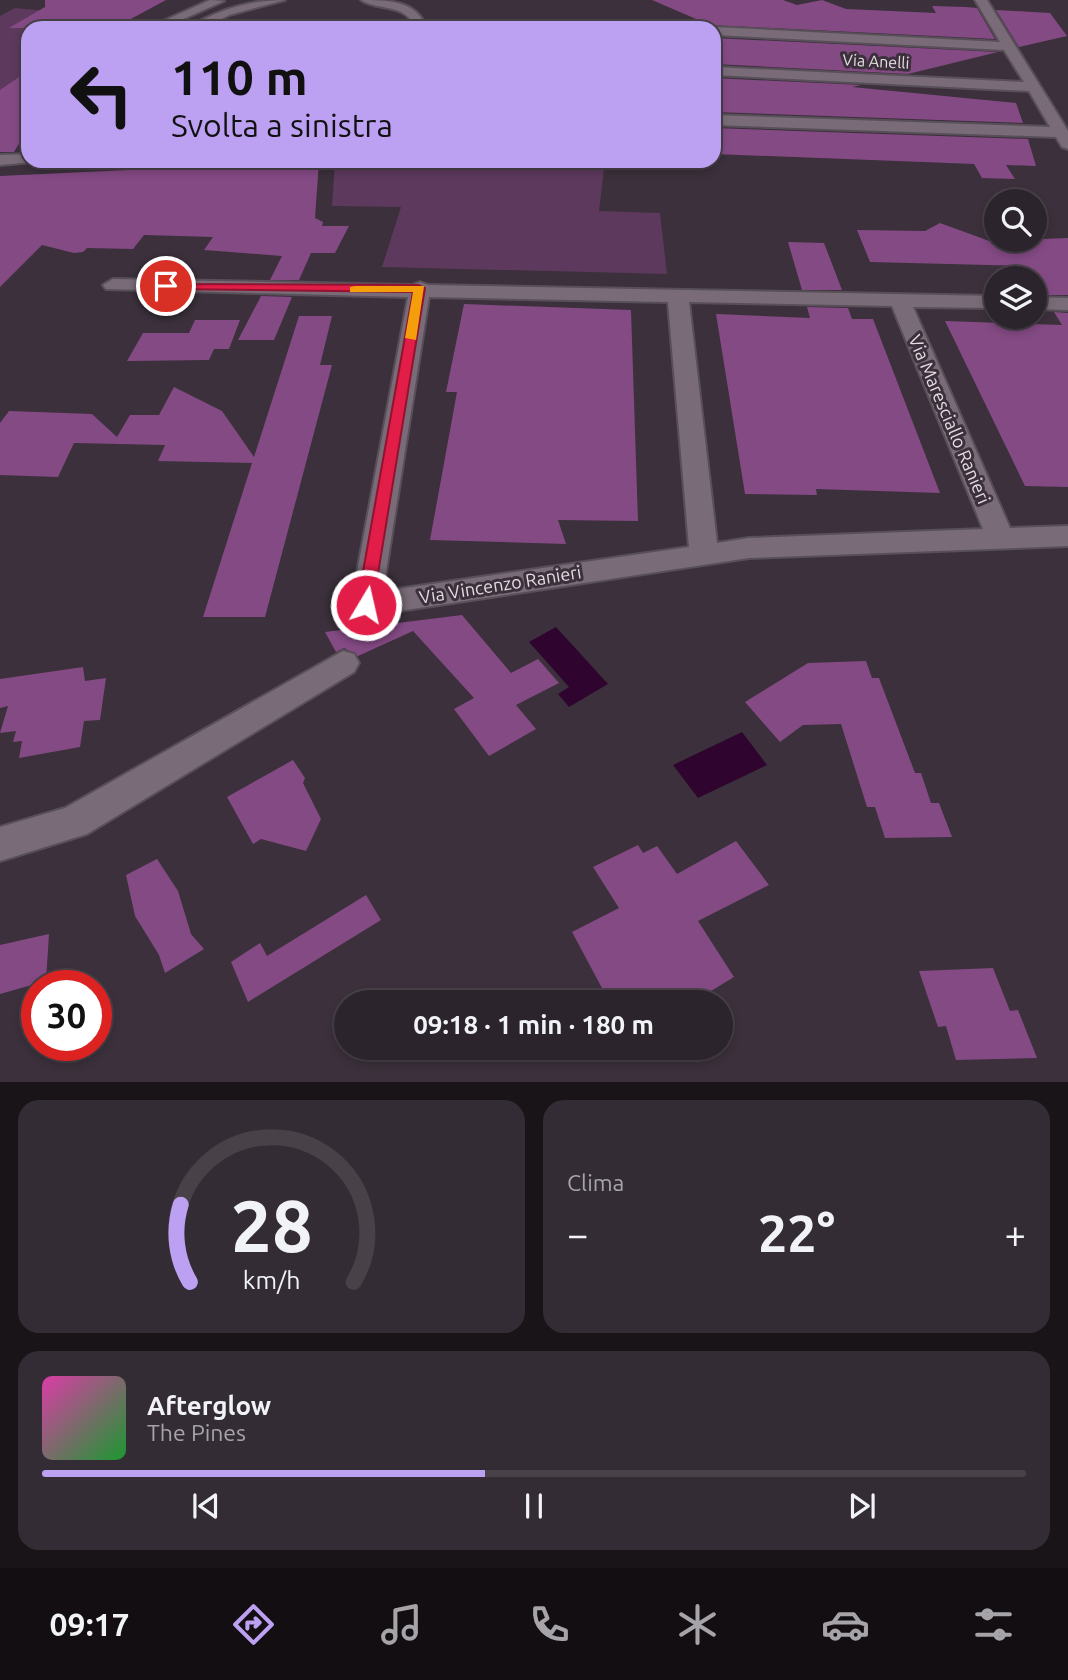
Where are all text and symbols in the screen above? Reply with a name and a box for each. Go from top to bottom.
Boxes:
icon: left [56,49,147,140]
text: 110 m [171,49,308,104]
street label: Via Anelli [842,50,910,72]
text: Svolta a sinistra [171,107,393,143]
map controls [984,189,1047,329]
button: search [984,189,1047,252]
pin [136,256,196,316]
button: layers [984,266,1047,329]
icon: arrive [147,267,185,305]
street label: Via Maresciallo Ranieri [905,332,995,506]
street label: Via Vincenzo Ranieri [417,561,583,607]
position arrow [329,568,403,642]
speed limit sign: 30 [21,970,112,1061]
text: 09:18 · 1 min · 180 m [413,1010,654,1039]
text: Clima [567,1170,624,1195]
text: 28 [230,1185,313,1267]
text: 22° [758,1204,835,1262]
text: − [567,1213,588,1255]
text: + [1005,1213,1026,1255]
text: km/h [243,1266,300,1294]
text: Afterglow [147,1391,271,1420]
text: The Pines [147,1420,246,1445]
icon: previous [187,1487,225,1525]
icon: pause [515,1487,553,1525]
icon: next [843,1487,881,1525]
icon: directions [229,1600,278,1649]
icon: music [377,1600,426,1649]
icon: phone [525,1600,574,1649]
icon: climate [673,1600,722,1649]
icon: car [821,1600,870,1649]
icon: filters [969,1600,1018,1649]
text: 09:17 [50,1606,130,1642]

